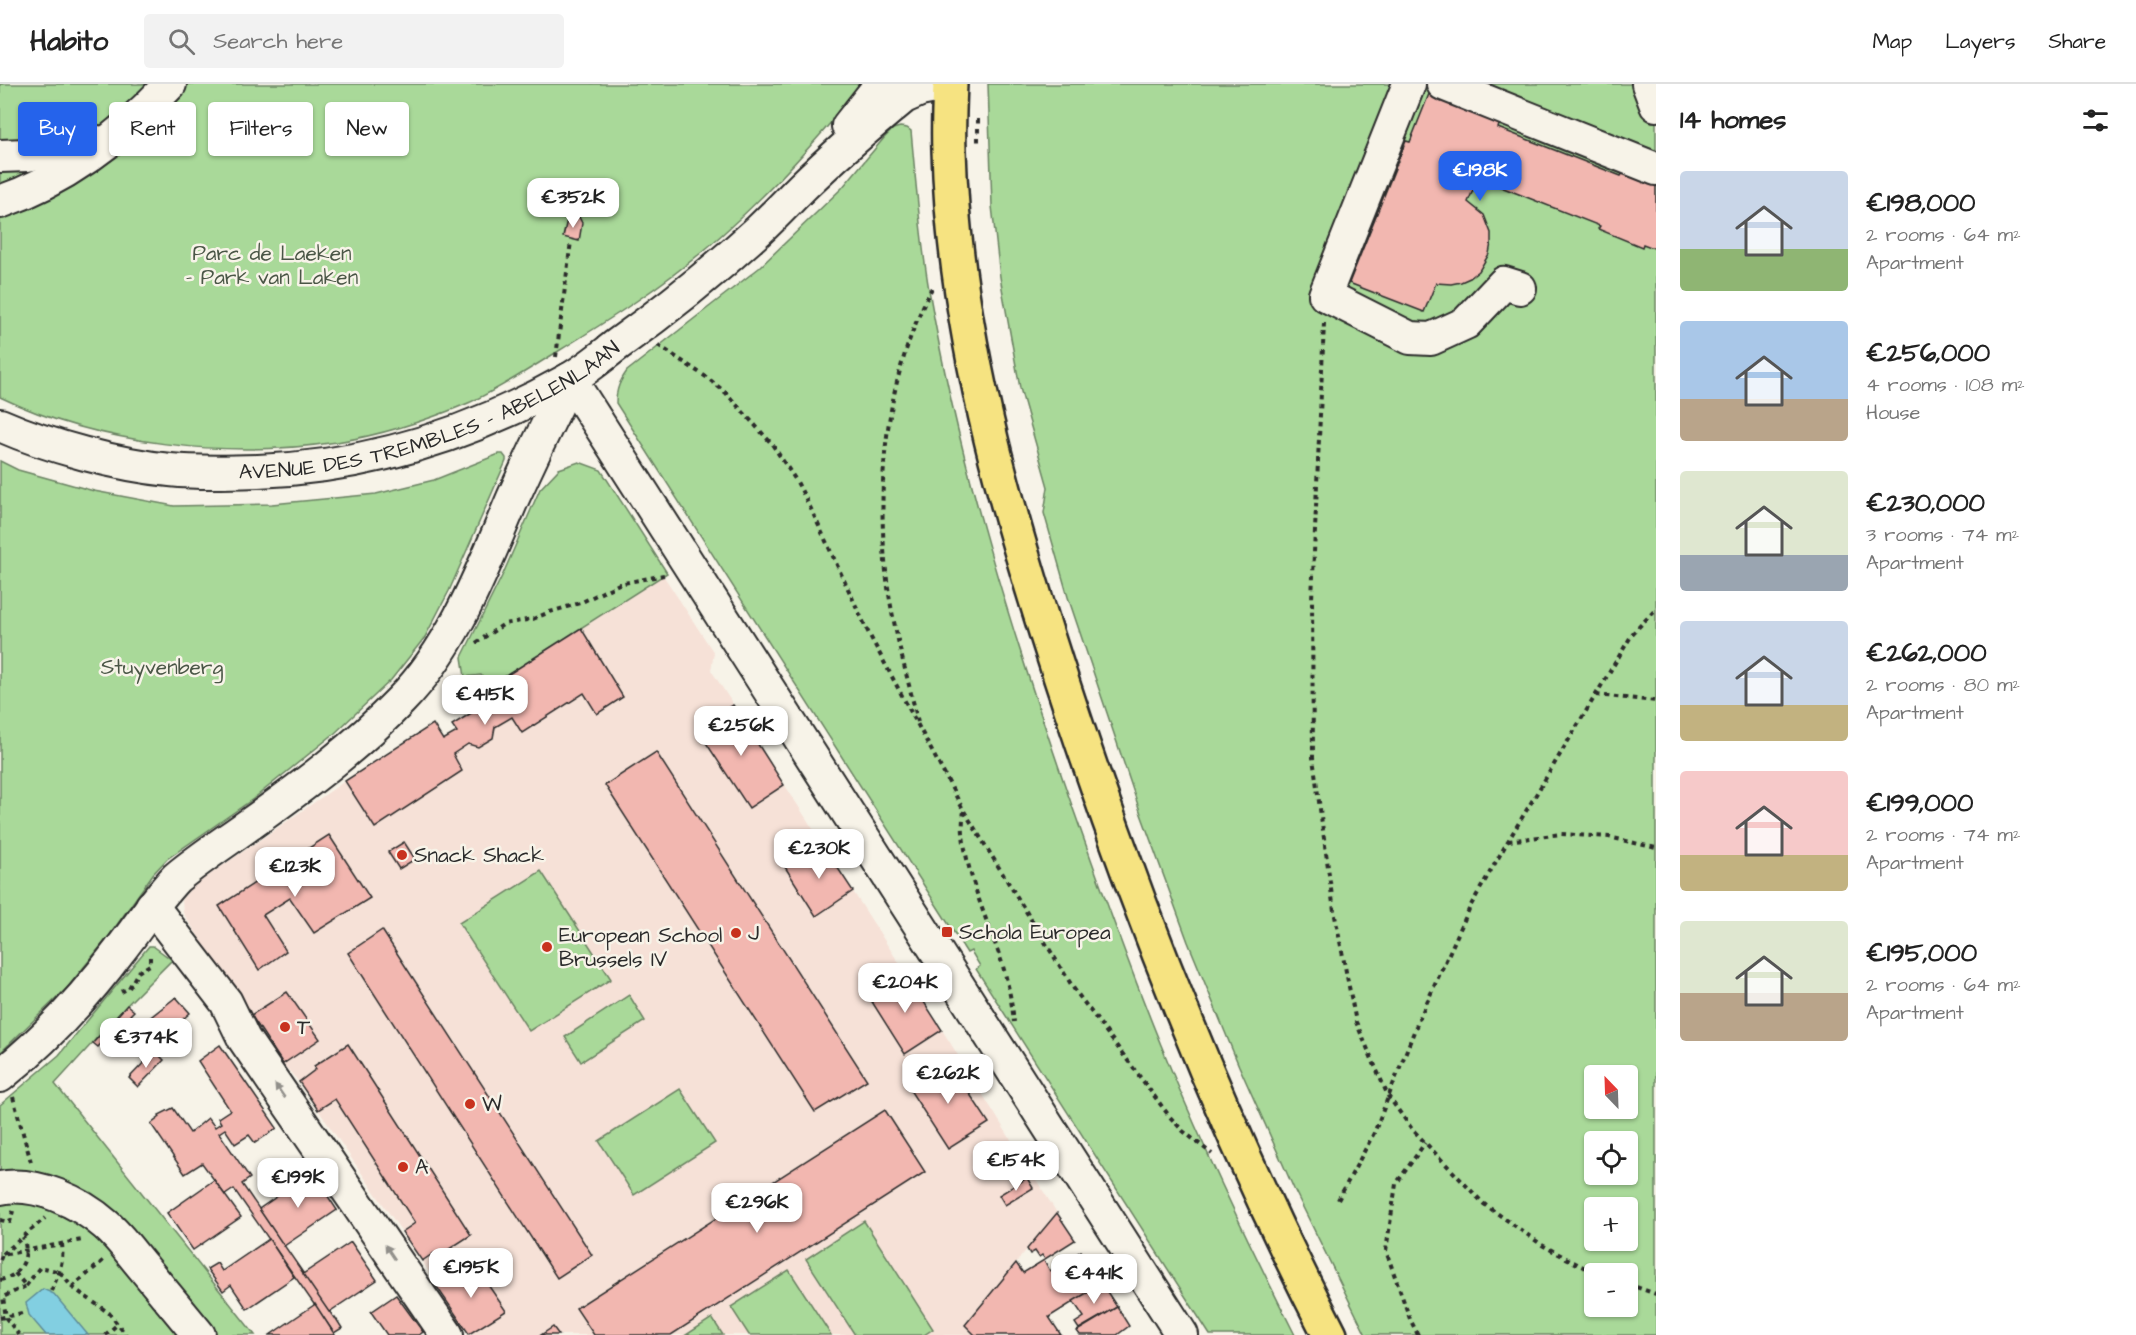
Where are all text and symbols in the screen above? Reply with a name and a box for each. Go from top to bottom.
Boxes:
search box [144,14,564,68]
text: Habito [30,22,108,61]
icon: search [165,25,198,58]
text: Search here [213,26,343,57]
text: Map [1872,27,1912,56]
text: Layers [1945,27,2015,56]
text: Share [2048,27,2106,56]
chip: Buy [18,102,97,156]
chip: Rent [109,102,196,156]
chip: Filters [208,102,313,156]
chip: New [325,102,409,156]
text: 14 homes [1680,102,1786,138]
icon: filters [2079,104,2112,137]
pin: €198K [1438,151,1522,202]
text: €198K [1453,156,1507,184]
pin: €352K [531,178,615,229]
text: €352K [541,183,605,211]
text: €198,000 [1866,185,1975,221]
icon: home [1728,195,1800,267]
text: 2 rooms · 64 m² [1866,221,2021,249]
park label: Parc de Laeken - Park van Laken [186,239,358,292]
text: Apartment [1866,249,1964,277]
street label: AVENUE DES TREMBLES - ABELENLAAN [238,334,626,487]
text: €256,000 [1866,335,1990,371]
icon: home [1728,345,1800,417]
text: 4 rooms · 108 m² [1866,371,2025,399]
text: House [1866,399,1920,427]
text: €230,000 [1866,485,1985,521]
icon: home [1728,495,1800,567]
text: 3 rooms · 74 m² [1866,521,2019,549]
text: Apartment [1866,549,1964,577]
text: €262,000 [1866,635,1987,671]
icon: home [1728,645,1800,717]
park label: Stuyvenberg [101,653,223,684]
text: 2 rooms · 80 m² [1866,671,2020,699]
pin: €415K [443,675,527,726]
text: €415K [456,680,514,708]
text: Apartment [1866,699,1964,727]
pin: €256K [699,706,783,757]
text: €256K [708,711,774,739]
text: €199,000 [1866,785,1973,821]
icon: home [1728,795,1800,867]
text: 2 rooms · 74 m² [1866,821,2020,849]
pin: €230K [777,829,861,880]
text: €230K [788,834,850,862]
place label: Snack Shack [414,841,544,870]
pin: €123K [253,847,337,898]
marker: Snack Shack [395,848,409,862]
text: Apartment [1866,849,1964,877]
text: €123K [269,852,321,880]
place label: Schola Europea [959,918,1111,948]
place label: J [748,919,759,948]
place label: European School Brussels IV [559,921,722,974]
marker: Schola Europea [940,925,954,939]
marker: J [729,926,743,940]
text: €195,000 [1866,935,1977,971]
marker: European School Brussels IV [540,940,554,954]
icon: home [1728,945,1800,1017]
pin: €204K [863,963,947,1014]
text: €204K [872,968,938,996]
text: 2 rooms · 64 m² [1866,971,2021,999]
text: Apartment [1866,999,1964,1027]
place label: T [297,1013,311,1042]
pin: €374K [104,1018,188,1069]
marker: T [278,1020,292,1034]
text: €374K [114,1023,178,1051]
pin: €262K [906,1054,990,1105]
text: €262K [916,1059,980,1087]
north arrow [1584,1065,1638,1119]
map controls [1584,1065,1638,1317]
one-way arrow [274,1084,286,1100]
place label: W [482,1090,502,1119]
marker: W [463,1097,477,1111]
button: locate [1584,1131,1638,1185]
pin: €154K [974,1141,1058,1192]
text: €154K [987,1146,1045,1174]
place label: A [415,1153,429,1182]
pin: €199K [256,1158,340,1209]
marker: A [396,1160,410,1174]
text: €199K [271,1163,325,1191]
pin: €296K [715,1183,799,1234]
text: €296K [725,1188,789,1216]
button: + [1584,1197,1638,1251]
one-way arrow [384,1245,396,1261]
pin: €195K [429,1248,513,1299]
text: €195K [443,1253,499,1281]
pin: €441K [1052,1254,1136,1305]
text: €441K [1065,1259,1123,1287]
button: − [1584,1263,1638,1317]

